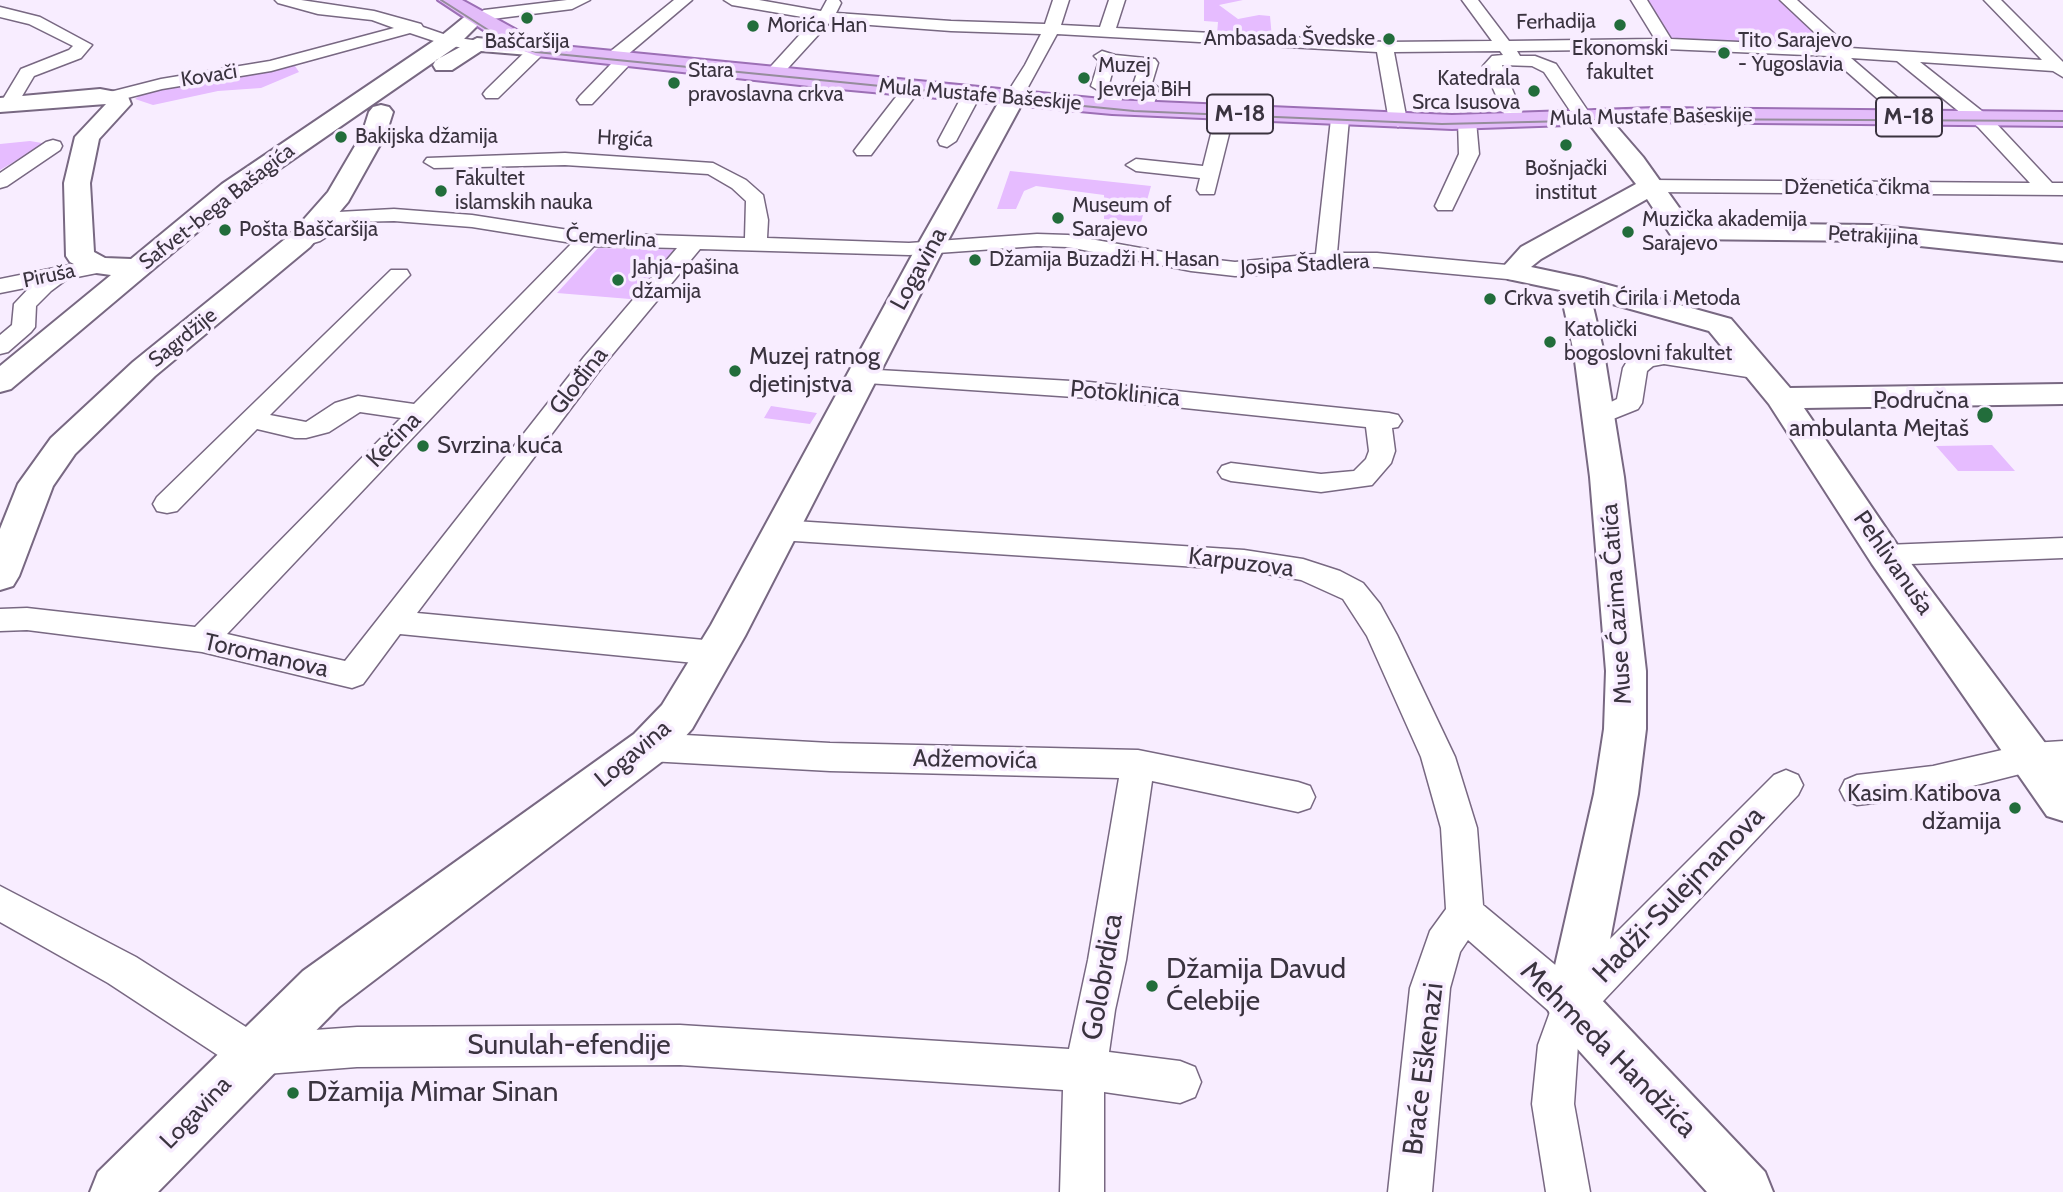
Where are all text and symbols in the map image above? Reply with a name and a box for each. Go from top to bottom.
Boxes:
street label: Ferhadija [1516,9,1596,35]
marker: Baščaršija [519,10,535,26]
place label: Morića Han [767,13,867,39]
marker: Ekonomski fakultet [1612,17,1628,33]
marker: Morića Han [745,18,761,34]
place label: Ambasada Švedske [1204,26,1375,52]
place label: Tito Sarajevo - Yugoslavia [1738,28,1852,78]
place label: Baščaršija [484,29,570,55]
marker: Ambasada Švedske [1381,31,1397,47]
place label: Ekonomski fakultet [1572,36,1668,86]
marker: Tito Sarajevo - Yugoslavia [1716,45,1732,61]
place label: Muzej Jevreja BiH [1098,53,1192,103]
place label: Stara pravoslavna crkva [688,58,844,108]
street label: Kovači [179,59,239,93]
place label: Katedrala Srca Isusova [1412,66,1520,116]
marker: Muzej Jevreja BiH [1076,70,1092,86]
street label: Mula Mustafe Bašeskije [878,74,1082,116]
marker: Stara pravoslavna crkva [666,75,682,91]
marker: Katedrala Srca Isusova [1526,83,1542,99]
road number: M-18 [1207,94,1273,134]
road number: M-18 [1876,98,1942,136]
street label: Mula Mustafe Bašeskije [1549,103,1753,131]
place label: Bakijska džamija [355,124,498,150]
street label: Hrgića [596,125,654,153]
marker: Bakijska džamija [333,129,349,145]
marker: Bošnjački institut [1558,137,1574,153]
street label: Safvet-bega Bašagića [134,139,300,275]
place label: Bošnjački institut [1525,156,1607,206]
place label: Fakultet islamskih nauka [455,166,592,216]
street label: Dženetića čikma [1784,175,1930,201]
marker: Fakultet islamskih nauka [433,183,449,199]
place label: Museum of Sarajevo [1072,193,1172,243]
place label: Muzička akademija Sarajevo [1642,207,1807,257]
marker: Museum of Sarajevo [1050,210,1066,226]
place label: Pošta Baščaršija [239,217,378,243]
street label: Petrakijina [1827,221,1919,251]
marker: Pošta Baščaršija [217,222,233,238]
street label: Čemerlina [565,222,657,254]
street label: Logavina [885,223,953,315]
marker: Muzička akademija Sarajevo [1620,224,1636,240]
place label: Džamija Buzadži H. Hasan [989,247,1219,273]
street label: Josipa Štadlera [1240,249,1370,281]
marker: Džamija Buzadži H. Hasan [967,252,983,268]
place label: Jahja-pašina džamija [632,255,739,305]
street label: Piruša [21,258,77,294]
marker: Jahja-pašina džamija [610,272,626,288]
place label: Crkva svetih Ćirila i Metoda [1504,286,1740,312]
marker: Crkva svetih Ćirila i Metoda [1482,291,1498,307]
street label: Sagrdžije [144,303,222,373]
place label: Katolički bogoslovni fakultet [1564,317,1732,367]
marker: Katolički bogoslovni fakultet [1542,334,1558,350]
street label: Glođina [544,341,614,421]
place label: Muzej ratnog djetinjstva [749,343,880,399]
marker: Muzej ratnog djetinjstva [727,363,743,379]
street label: Potoklinica [1069,375,1181,413]
place label: Područna ambulanta Mejtaš [1789,387,1969,443]
marker: Područna ambulanta Mejtaš [1975,405,1995,425]
street label: Kečina [361,406,427,474]
place label: Svrzina kuća [437,432,563,460]
marker: Svrzina kuća [415,438,431,454]
street label: Muse Ćazima Ćatića [1596,502,1638,706]
street label: Pehlivanuša [1847,506,1939,620]
street label: Karpuzova [1187,542,1295,584]
street label: Toromanova [201,628,331,684]
street label: Logavina [589,714,677,794]
street label: Adžemovića [913,745,1037,775]
place label: Kasim Katibova džamija [1847,780,2001,836]
street label: Hadži-Sulejmanova [1586,800,1772,990]
marker: Kasim Katibova džamija [2007,800,2023,816]
street label: Golobrdica [1075,911,1131,1043]
place label: Džamija Davud Ćelebije [1166,953,1346,1019]
street label: Mehmeda Handžića [1513,955,1703,1145]
marker: Džamija Davud Ćelebije [1144,978,1160,994]
street label: Braće Eškenazi [1397,981,1451,1157]
street label: Sunulah-efendije [467,1029,671,1063]
street label: Logavina [154,1071,238,1155]
place label: Džamija Mimar Sinan [307,1076,558,1110]
marker: Džamija Mimar Sinan [285,1085,301,1101]

